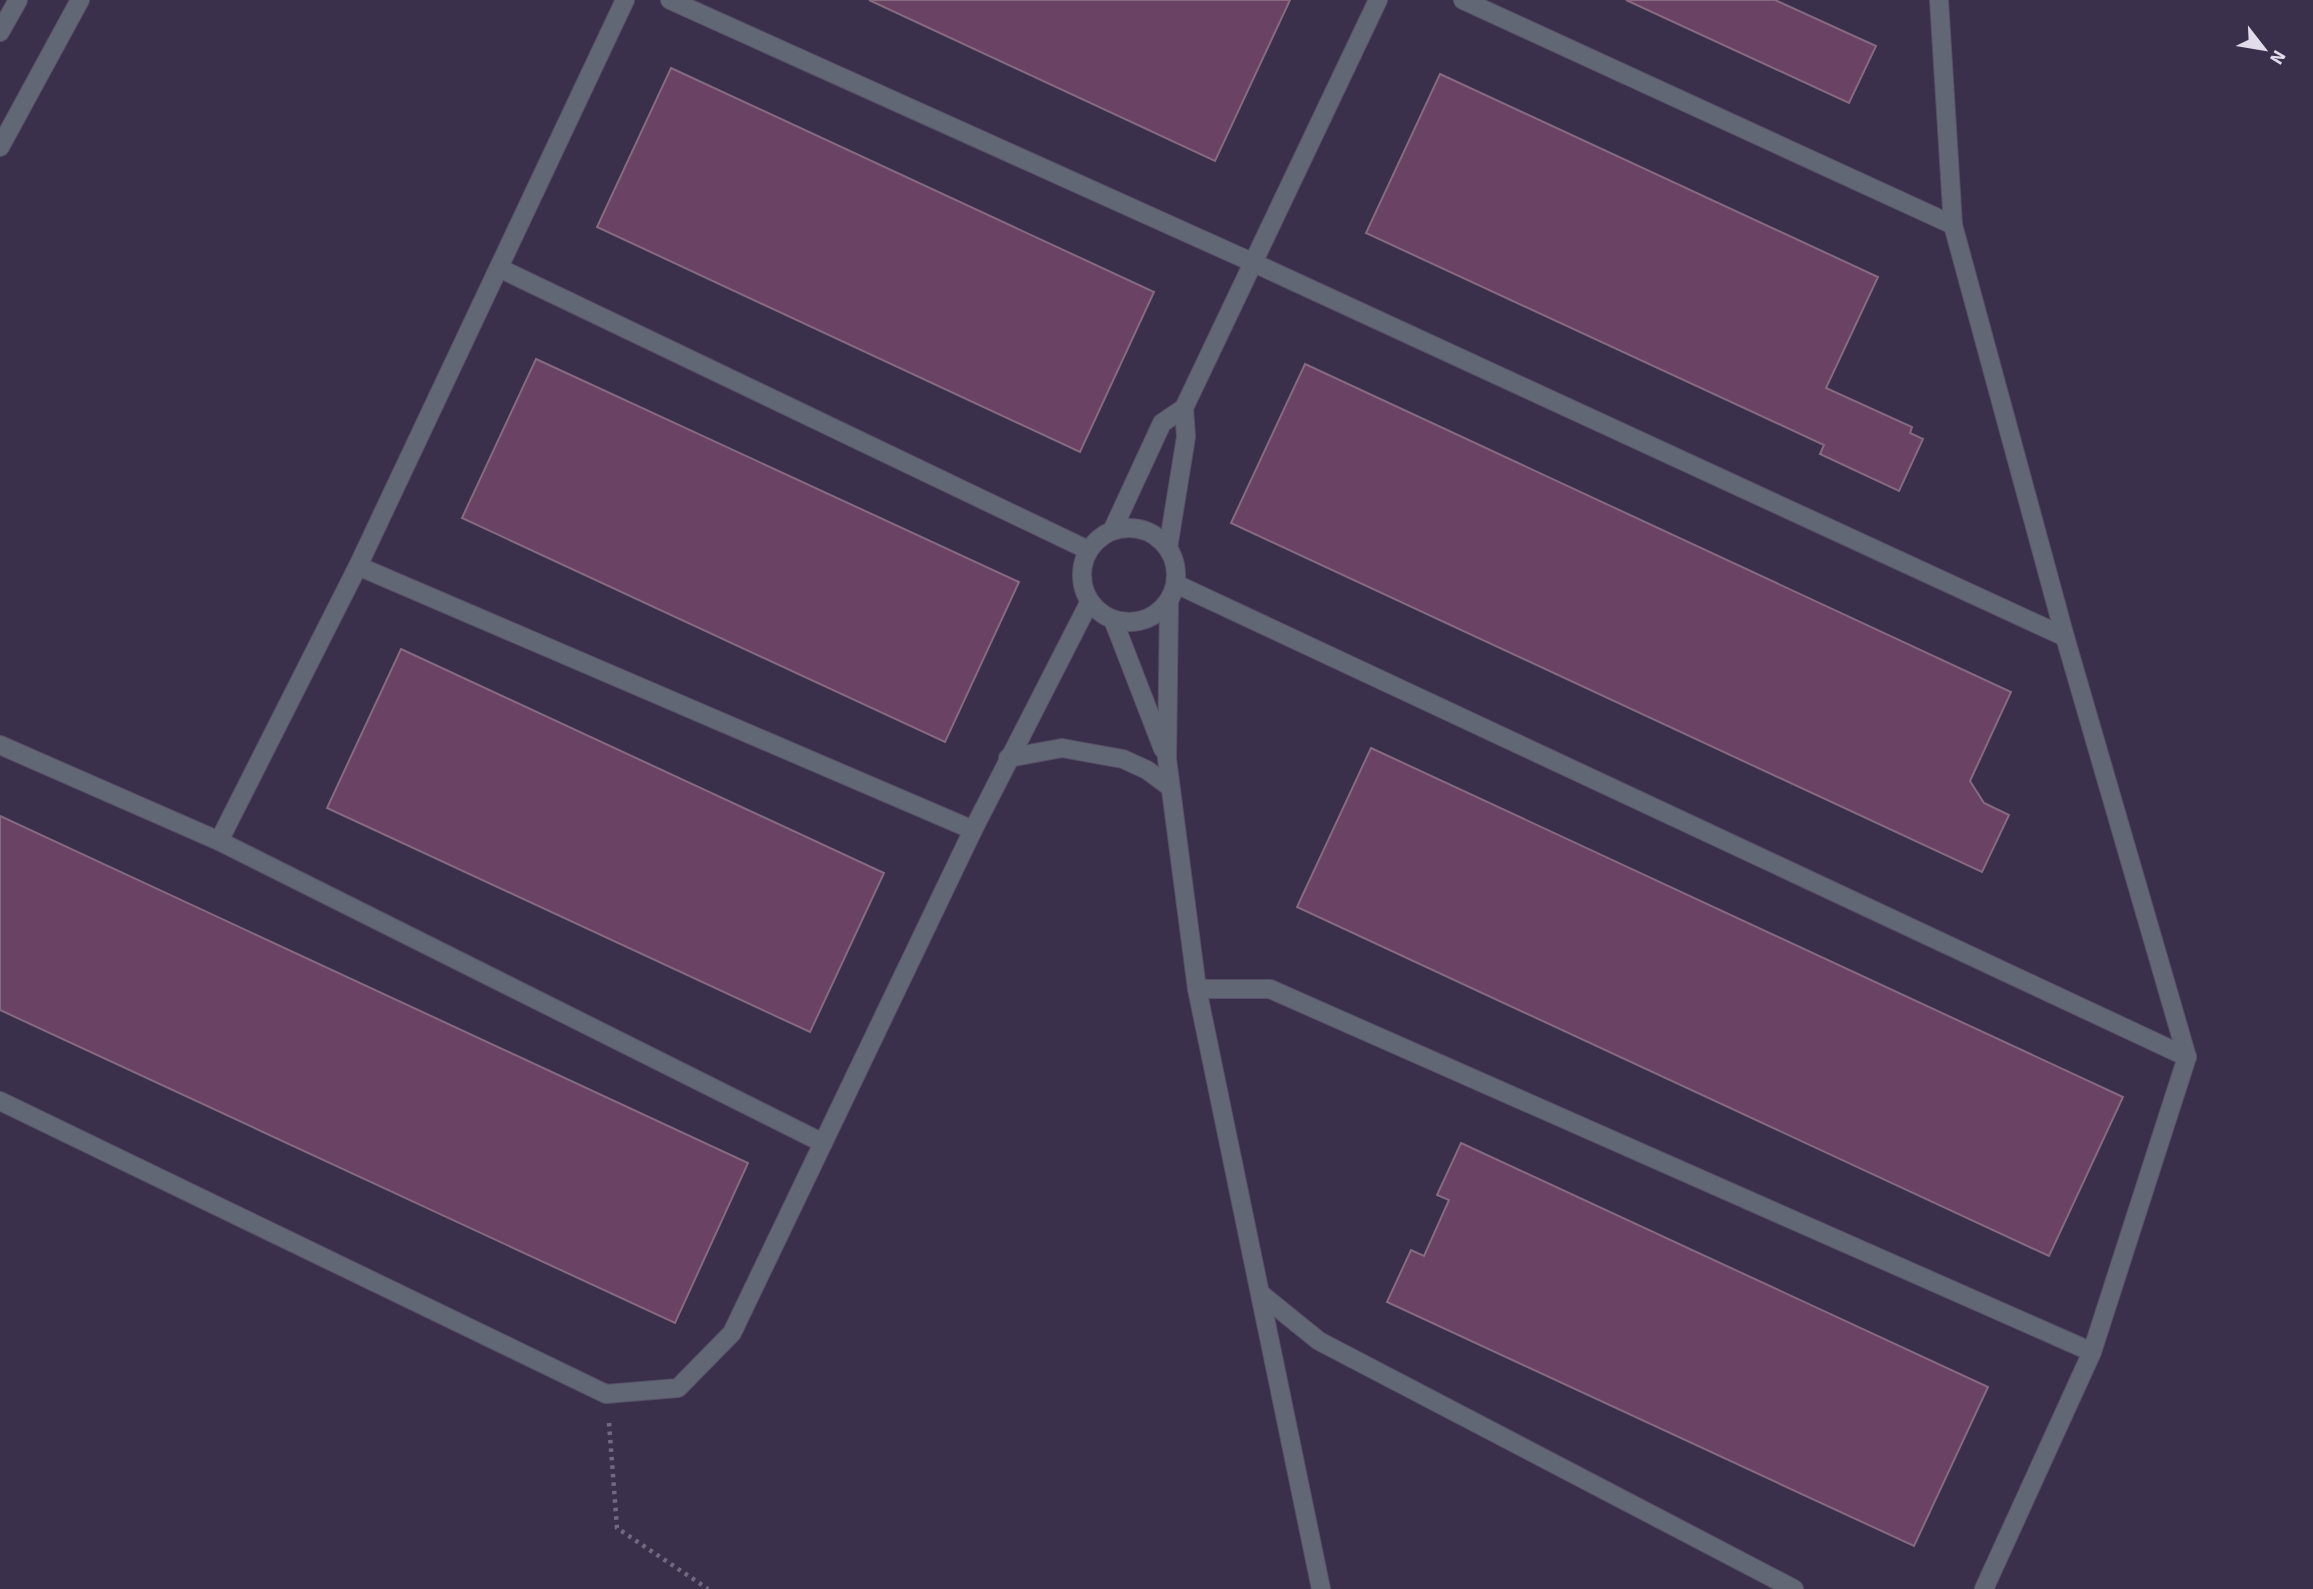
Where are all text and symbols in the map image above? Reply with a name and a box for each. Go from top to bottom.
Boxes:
north arrow [2229,14,2299,84]
text: N [2262,45,2292,69]

